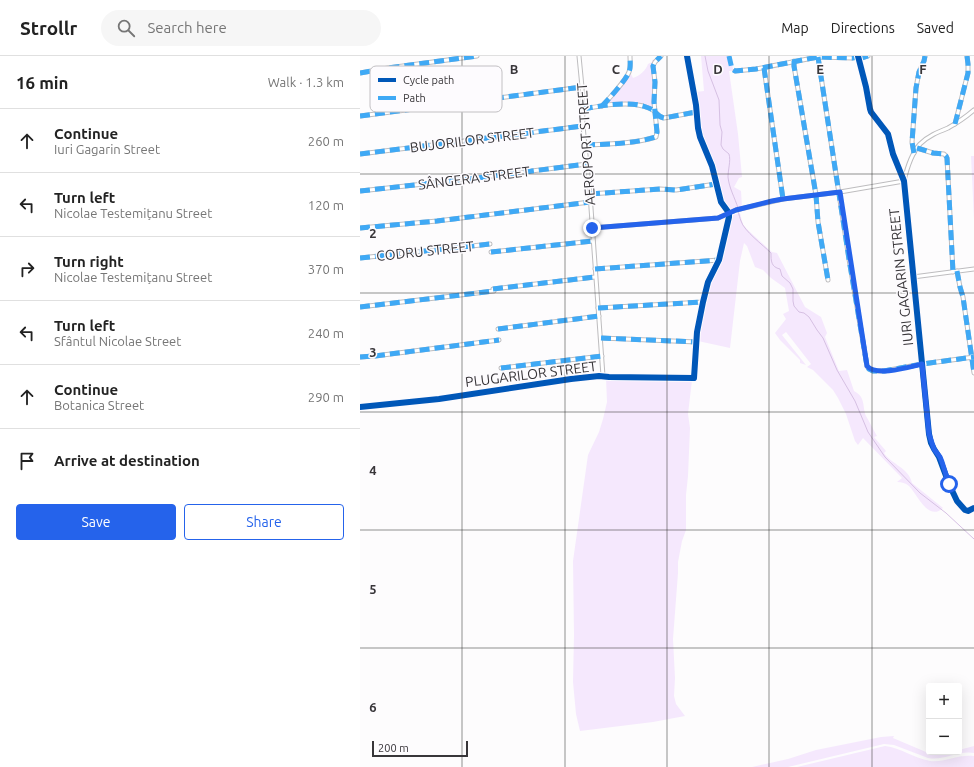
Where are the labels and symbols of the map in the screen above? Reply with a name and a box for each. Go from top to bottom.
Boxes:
text: B [510,62,519,76]
text: C [612,62,621,76]
text: D [713,62,723,76]
text: E [816,62,824,76]
text: F [919,62,927,76]
legend [370,66,502,112]
text: Cycle path [403,74,454,86]
street label: AEROPORT STREET [574,82,598,206]
text: Path [403,92,426,104]
street label: BUJORILOR STREET [409,124,535,156]
street label: SÂNGERA STREET [417,162,531,193]
street label: IURI GAGARIN STREET [886,207,916,347]
route end [583,219,601,237]
text: 2 [369,226,377,240]
street label: CODRU STREET [375,238,475,264]
text: 3 [369,345,377,359]
street label: PLUGARILOR STREET [464,358,598,390]
text: 4 [369,463,377,477]
route start [940,475,958,493]
text: 5 [369,582,377,596]
text: 6 [369,700,377,714]
scale bar [372,739,468,758]

